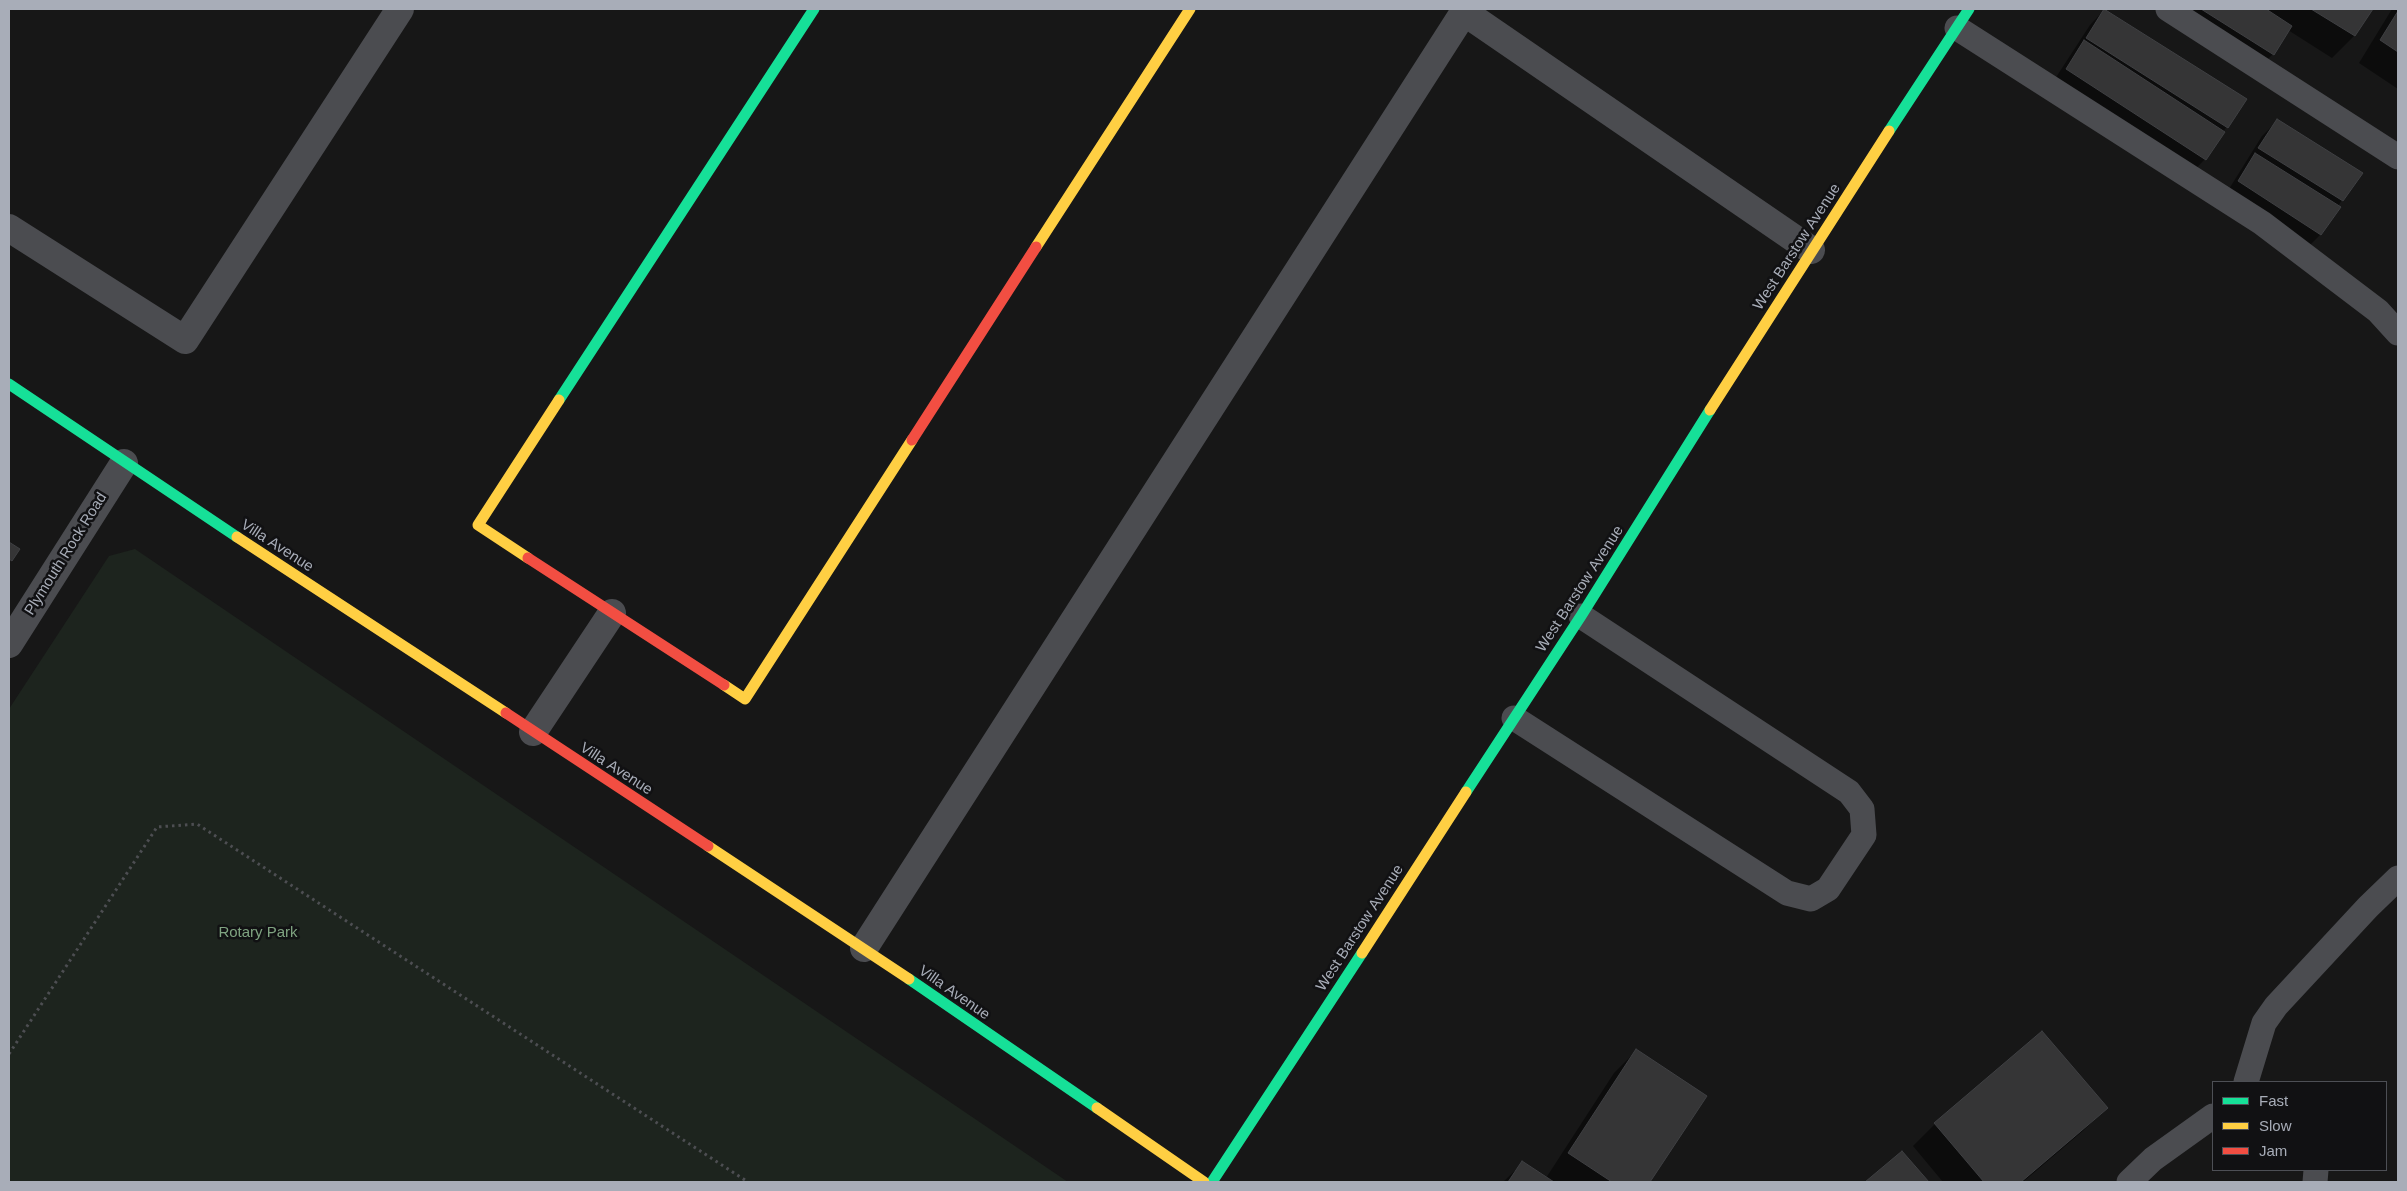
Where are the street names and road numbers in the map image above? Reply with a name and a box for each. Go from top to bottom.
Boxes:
street label: West Barstow Avenue [1749,180,1845,314]
street label: Plymouth Rock Road [21,489,111,619]
street label: Villa Avenue [237,516,317,576]
street label: West Barstow Avenue [1532,522,1628,656]
street label: Villa Avenue [576,739,656,799]
street label: West Barstow Avenue [1312,861,1408,995]
street label: Villa Avenue [915,962,993,1024]

